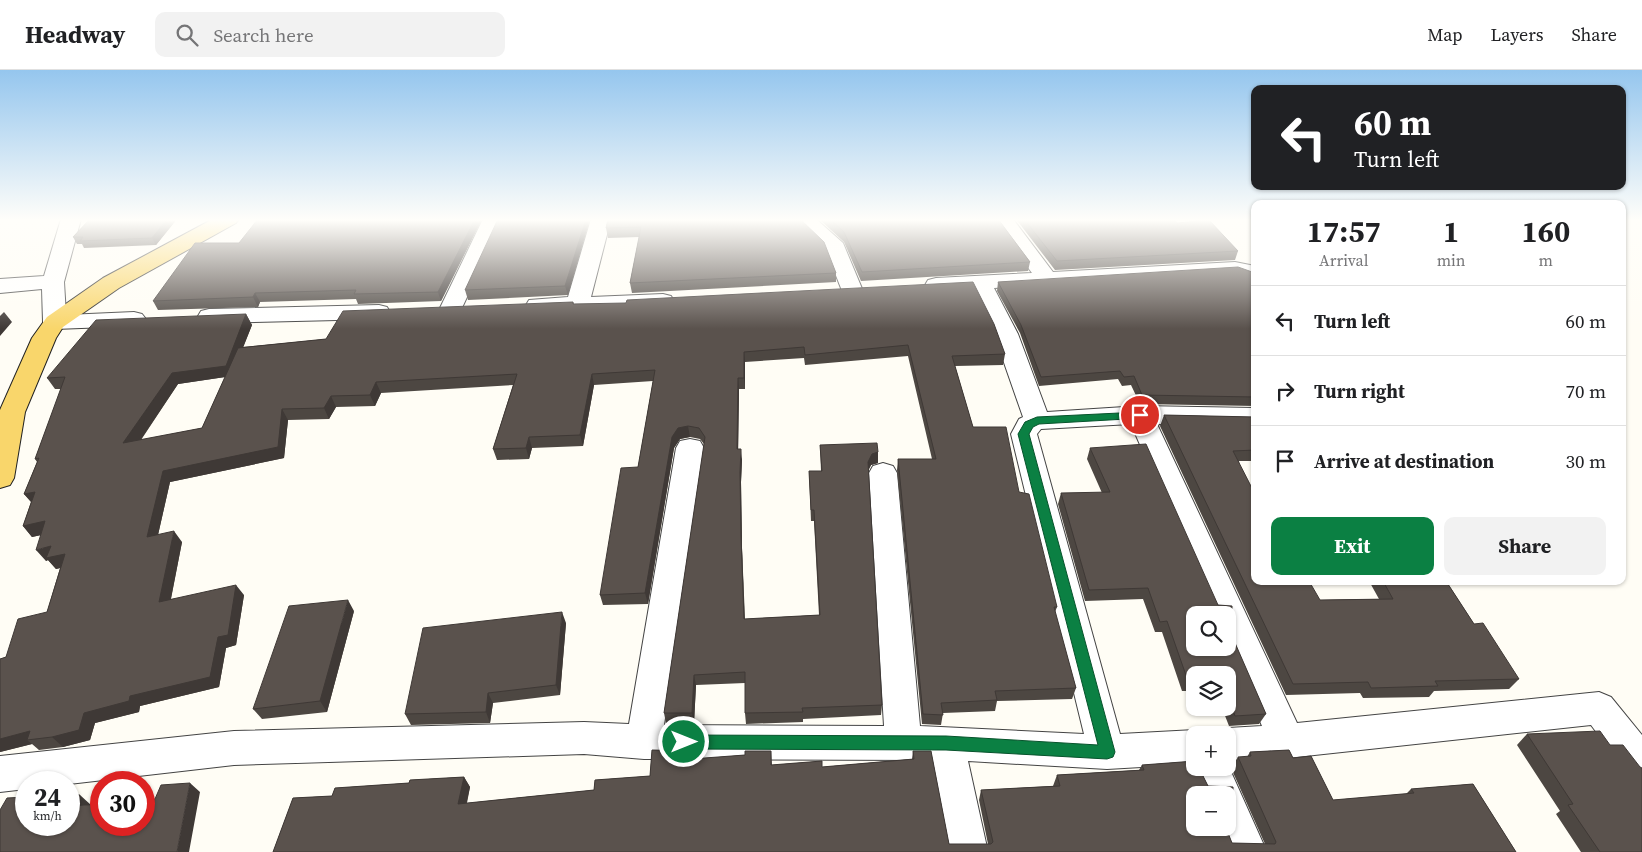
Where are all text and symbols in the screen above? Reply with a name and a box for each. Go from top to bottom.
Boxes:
search box [155,12,505,57]
text: Headway [25,18,125,51]
icon: search [173,21,201,49]
text: Search here [213,22,314,48]
text: Map [1427,22,1462,47]
text: Layers [1490,22,1543,47]
text: Share [1571,22,1617,47]
text: 60 m [1354,99,1431,147]
icon: left [1271,105,1336,170]
text: Turn left [1354,144,1439,174]
text: 17:57 [1307,211,1381,252]
text: 1 [1443,211,1459,252]
text: 160 [1521,211,1570,252]
text: Arrival [1319,249,1369,271]
text: min [1437,249,1466,271]
text: m [1539,249,1553,271]
icon: left [1271,307,1299,335]
text: Turn left [1314,308,1390,334]
text: 60 m [1565,308,1606,334]
icon: right [1271,377,1299,405]
text: Turn right [1314,378,1405,404]
text: 70 m [1565,378,1606,404]
pin [1119,394,1161,436]
icon: arrive [1126,401,1154,429]
icon: arrive [1271,447,1299,475]
text: Arrive at destination [1314,448,1494,474]
text: 30 m [1565,448,1606,474]
button: Exit [1271,517,1434,575]
button: Share [1444,517,1606,575]
map controls [1186,606,1236,836]
button: search [1186,606,1236,656]
button: layers [1186,666,1236,716]
position arrow [657,715,709,767]
button: + [1186,726,1236,776]
speed limit sign: 30 [90,771,155,836]
text: 24 [34,780,61,814]
button: − [1186,786,1236,836]
text: km/h [33,808,62,824]

